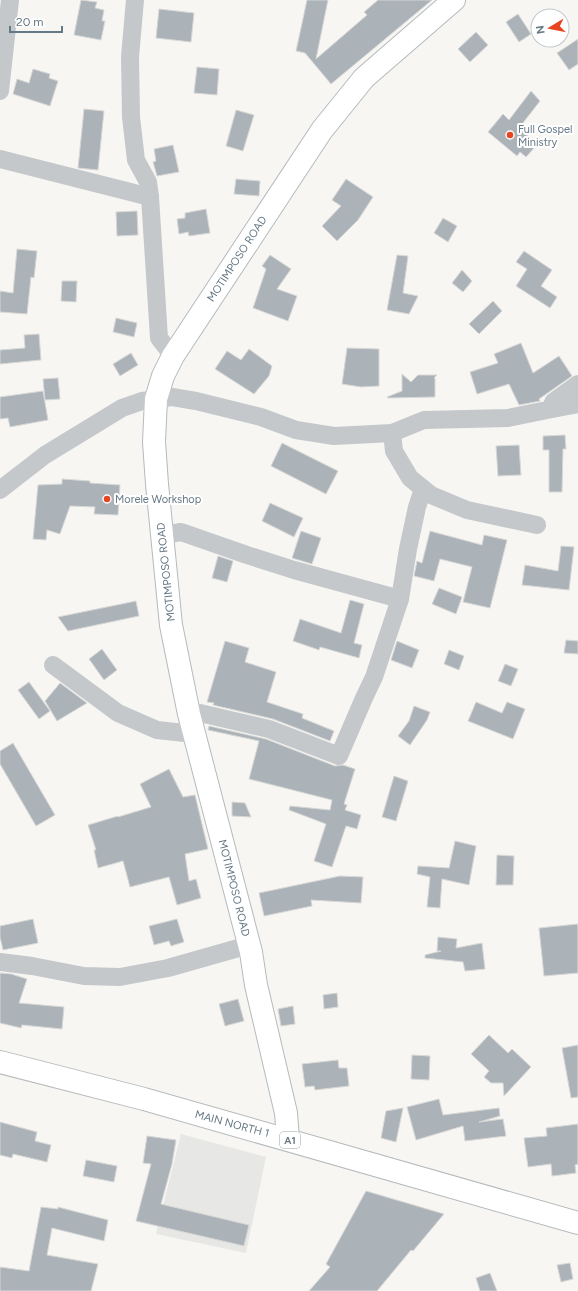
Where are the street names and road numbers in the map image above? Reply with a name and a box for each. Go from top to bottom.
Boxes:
street label: MOTIMPOSO ROAD [204,213,270,304]
street label: MOTIMPOSO ROAD [154,521,178,622]
street label: MOTIMPOSO ROAD [216,838,252,938]
street label: MAIN NORTH 1 [193,1108,271,1140]
road number: A1 [280,1132,300,1148]

